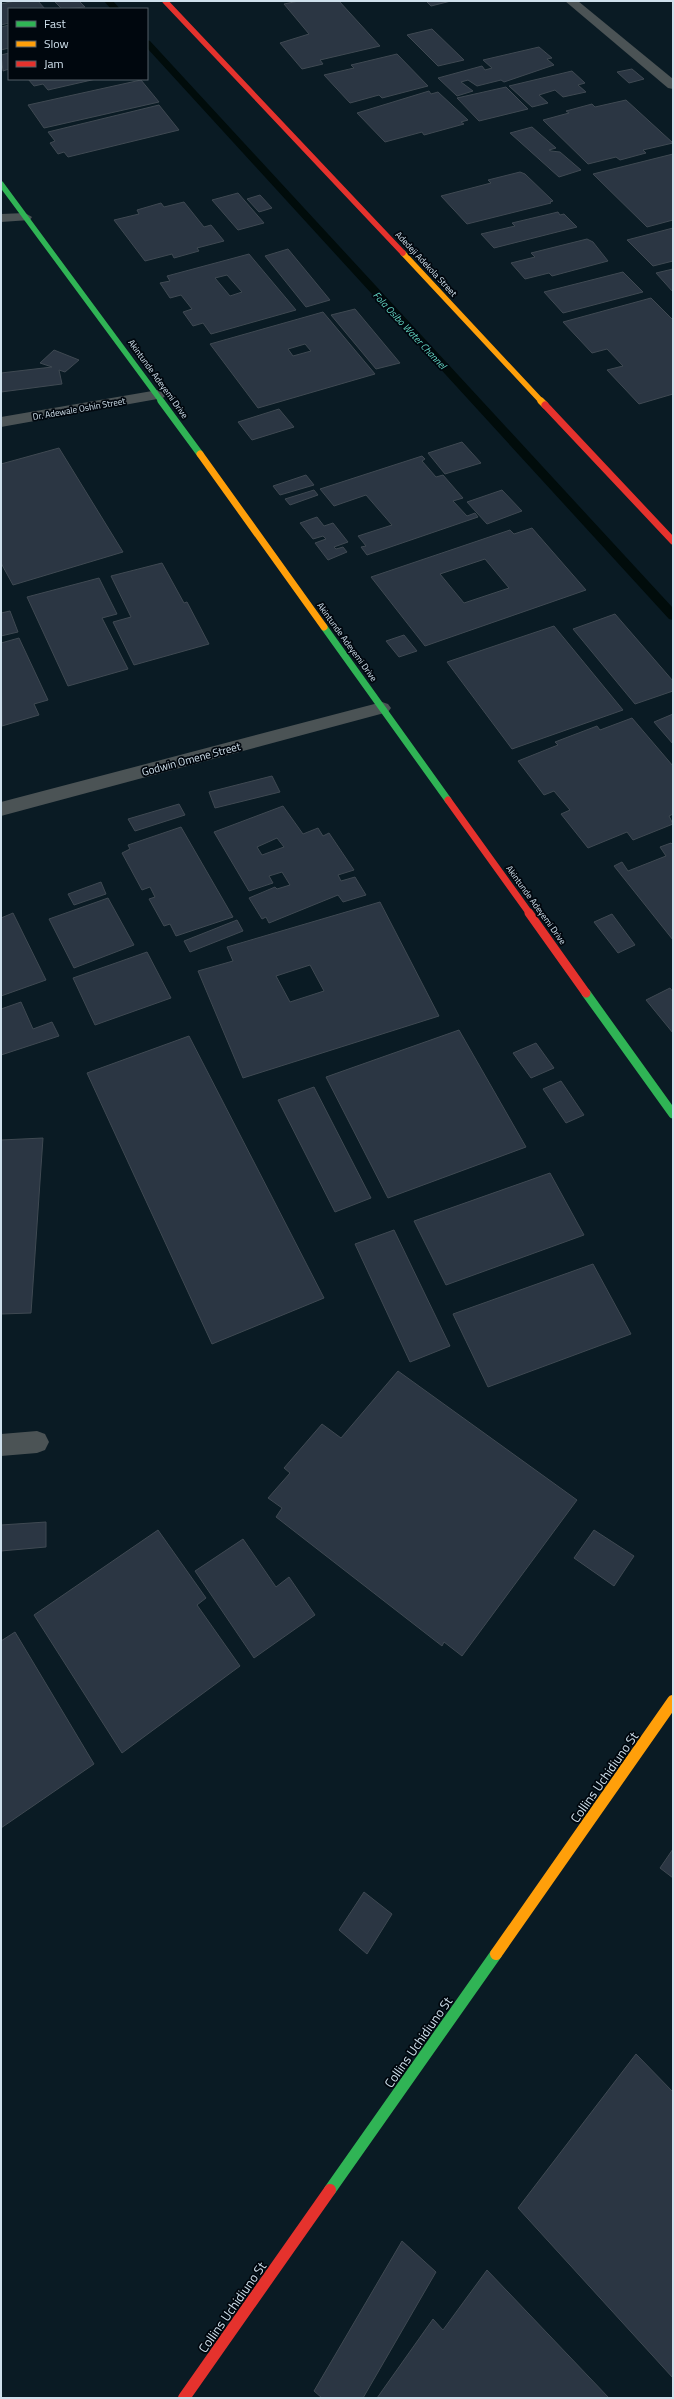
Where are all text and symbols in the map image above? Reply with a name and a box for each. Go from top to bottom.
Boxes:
legend [8,8,148,80]
text: Fast [44,14,67,33]
text: Slow [44,34,69,53]
text: Jam [44,54,64,73]
street label: Adedeji Adekola Street [393,228,461,300]
water label: Fola Osibo Water Channel [369,288,451,374]
street label: Akintunde Adeyemi Drive [125,336,192,421]
street label: Dr. Adewale Oshin Street [32,394,127,423]
street label: Akintunde Adeyemi Drive [314,599,381,684]
street label: Godwin Omene Street [140,738,242,780]
street label: Akintunde Adeyemi Drive [503,862,570,947]
street label: Collins Uchidiuno St [565,1727,643,1827]
street label: Collins Uchidiuno St [379,1992,457,2092]
street label: Collins Uchidiuno St [193,2257,271,2357]

